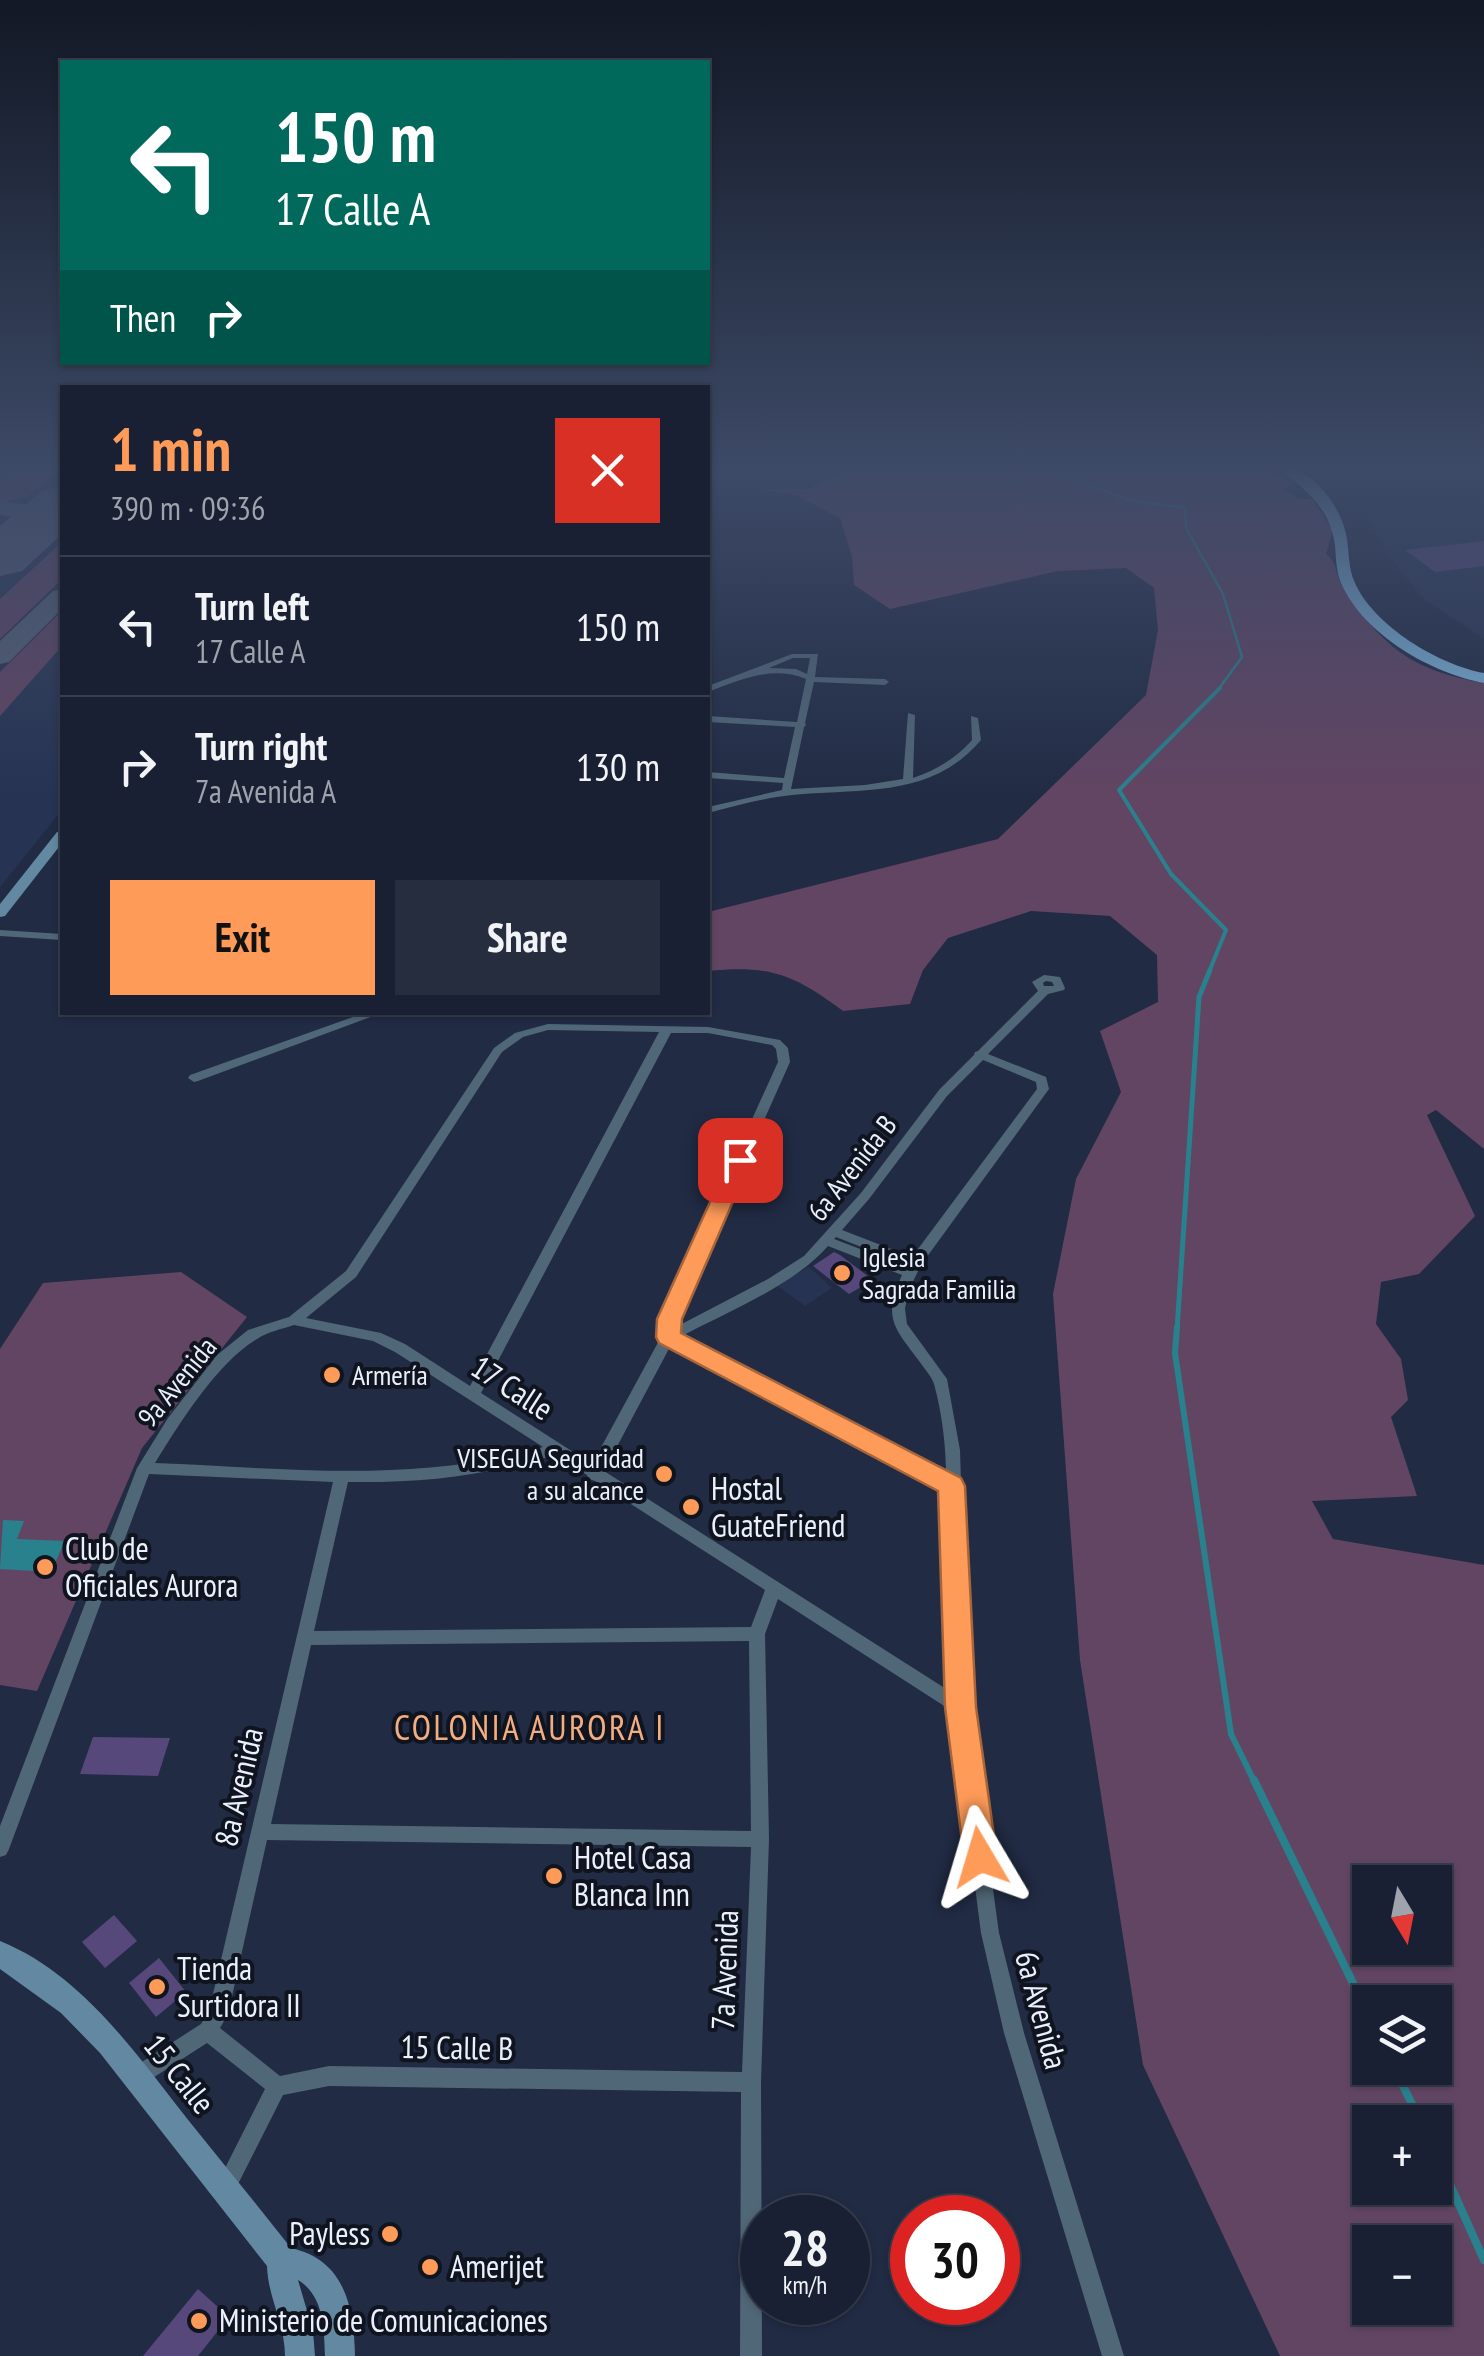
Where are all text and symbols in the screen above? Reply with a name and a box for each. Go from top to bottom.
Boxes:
text: 150 m [275,91,436,181]
icon: left [110,100,240,230]
text: 17 Calle A [275,179,430,237]
icon: right [196,290,251,345]
text: Then [110,293,176,342]
text: 1 min [110,410,231,488]
button: close [555,418,660,523]
text: 390 m · 09:36 [110,487,265,529]
text: Turn left [195,581,309,630]
icon: left [110,599,165,654]
text: 150 m [576,602,660,651]
text: 17 Calle A [195,630,305,672]
text: Turn right [195,721,327,770]
icon: right [110,739,165,794]
text: 130 m [576,742,660,791]
text: 7a Avenida A [195,770,336,812]
button: Exit [110,880,375,995]
button: Share [395,880,660,995]
street label: 6a Avenida B [799,1107,905,1228]
pin [698,1118,783,1203]
icon: arrive [713,1133,768,1188]
place label: Iglesia Sagrada Familia [862,1238,1016,1307]
marker: Iglesia Sagrada Familia [831,1262,853,1284]
street label: 9a Avenida [129,1329,224,1434]
street label: 17 Calle [464,1345,561,1429]
place label: Armería [352,1356,428,1393]
marker: Armería [321,1364,343,1386]
place label: VISEGUA Seguridad a su alcance [456,1439,644,1508]
marker: VISEGUA Seguridad a su alcance [653,1463,675,1485]
place label: Hostal GuateFriend [711,1467,845,1546]
marker: Hostal GuateFriend [680,1496,702,1518]
place label: Club de Oficiales Aurora [65,1527,238,1606]
marker: Club de Oficiales Aurora [34,1556,56,1578]
district label: COLONIA AURORA I [394,1704,666,1750]
street label: 8a Avenida [204,1723,272,1850]
position arrow [928,1805,1032,1909]
place label: Hotel Casa Blanca Inn [574,1836,692,1915]
marker: Hotel Casa Blanca Inn [543,1865,565,1887]
north arrow [1352,1865,1452,1965]
map controls [1352,1865,1452,2325]
street label: 7a Avenida [701,1909,747,2031]
street label: 6a Avenida [1006,1946,1078,2073]
place label: Tienda Surtidora II [177,1947,301,2026]
marker: Tienda Surtidora II [146,1976,168,1998]
button: layers [1352,1985,1452,2085]
street label: 15 Calle [135,2025,225,2122]
street label: 15 Calle B [400,2025,514,2069]
button: + [1352,2105,1452,2205]
speed limit sign: 30 [890,2195,1020,2325]
place label: Payless [289,2212,370,2254]
text: 28 [781,2215,829,2280]
marker: Payless [379,2223,401,2245]
button: − [1352,2225,1452,2325]
place label: Amerijet [450,2245,544,2287]
marker: Amerijet [419,2256,441,2278]
text: km/h [783,2269,827,2301]
place label: Ministerio de Comunicaciones [219,2299,548,2341]
marker: Ministerio de Comunicaciones [188,2310,210,2332]

